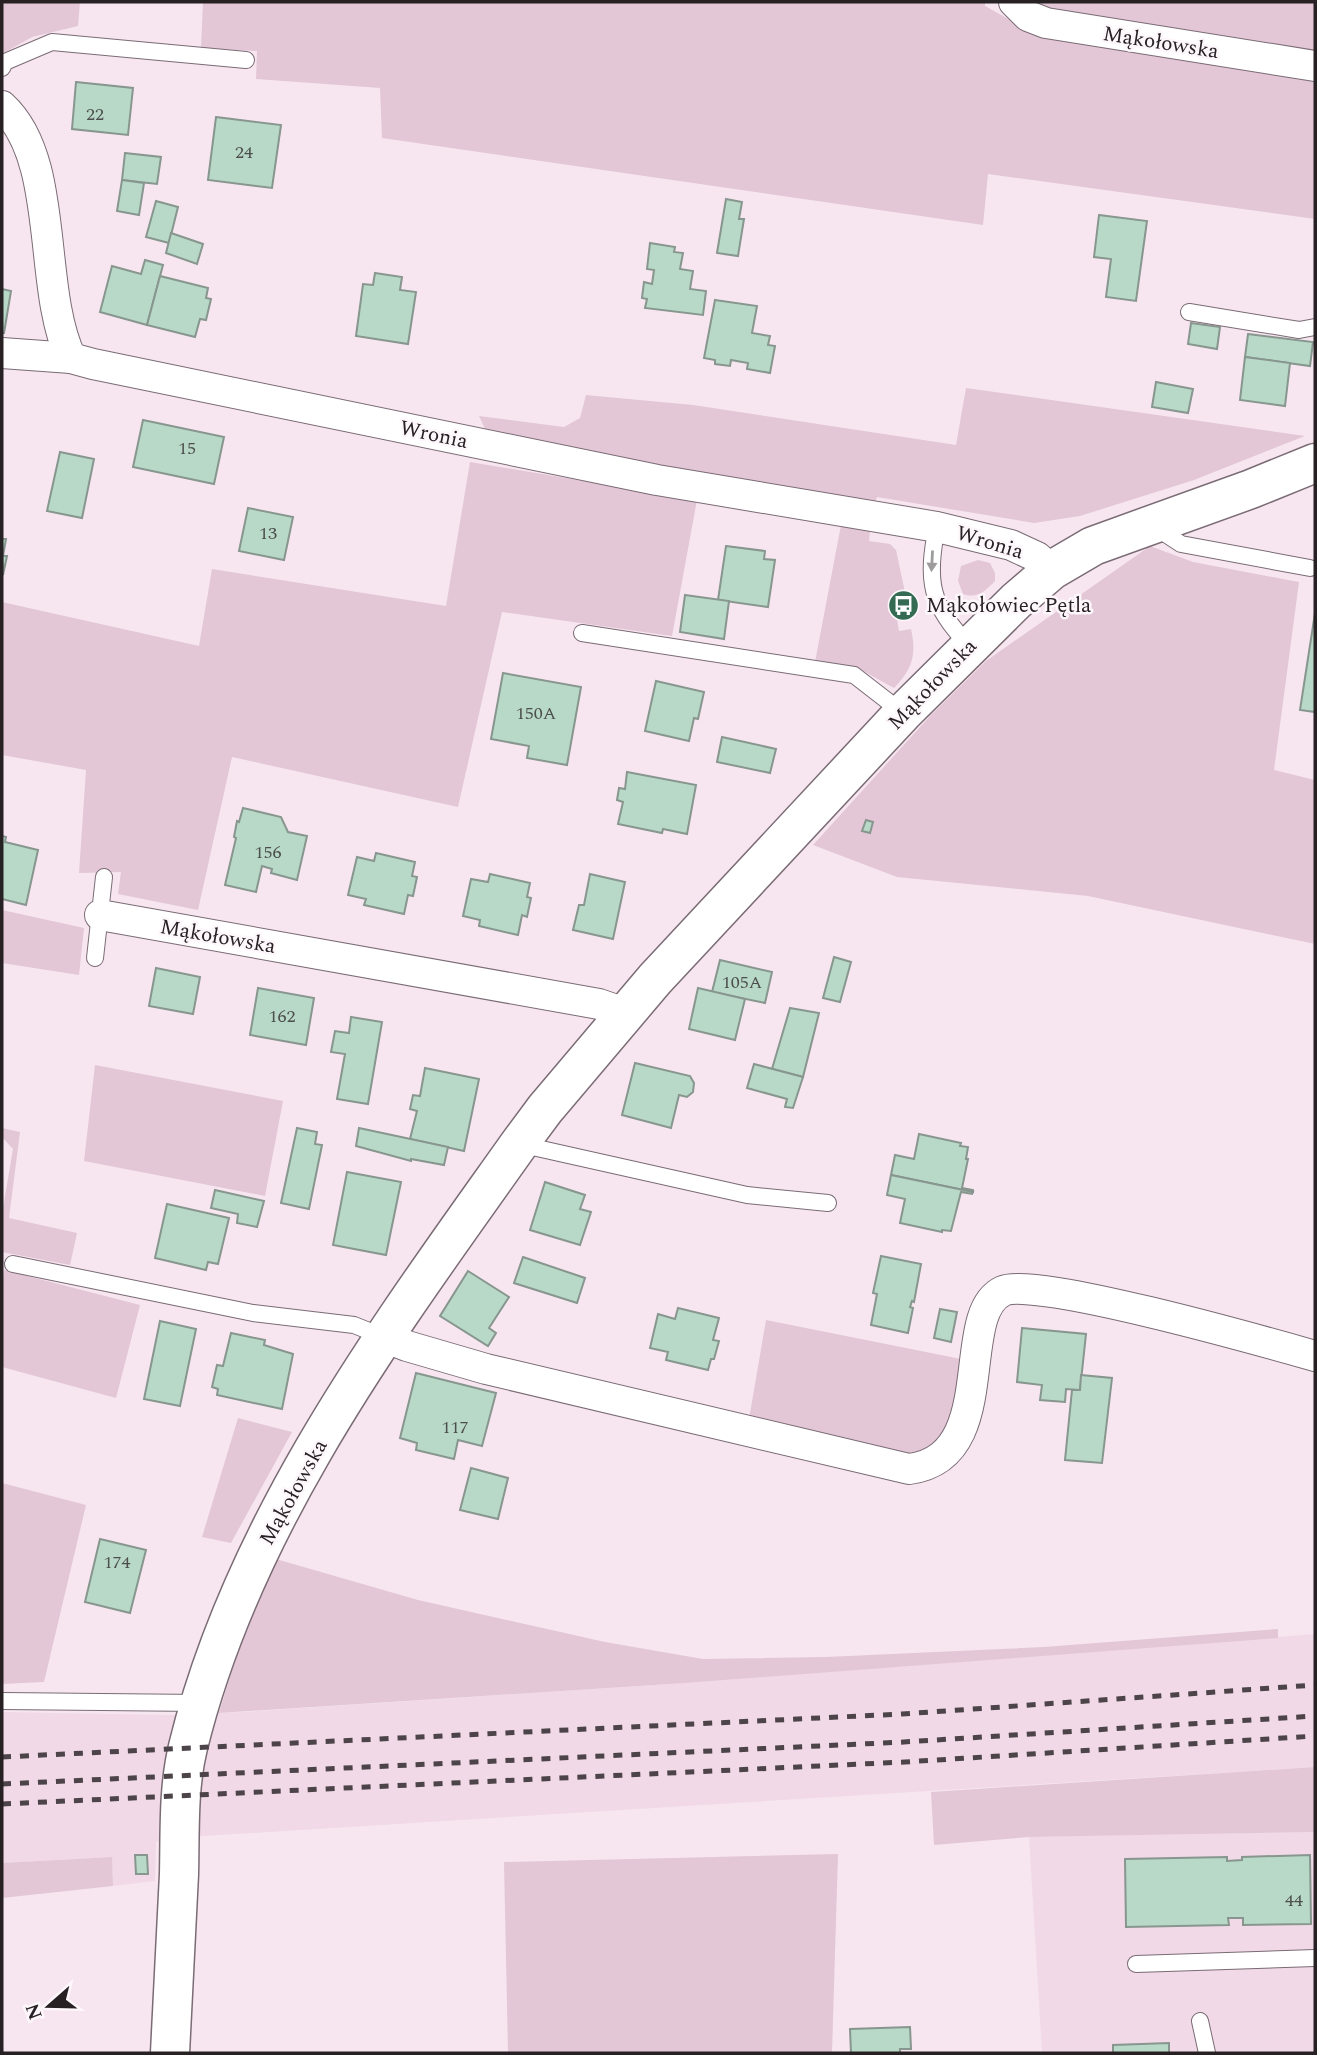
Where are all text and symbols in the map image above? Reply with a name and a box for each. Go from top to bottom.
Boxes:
street label: Mąkołowska [1101,18,1222,68]
house number: 22 [86,101,104,128]
house number: 24 [235,139,253,166]
street label: Wronia [397,412,472,458]
house number: 15 [178,435,196,462]
street label: Wronia [952,518,1028,569]
house number: 13 [259,520,277,547]
one-way arrow [927,550,938,572]
bus stop icon: Mąkołowiec Pętla [886,588,920,622]
place label: Mąkołowiec Pętla [926,590,1092,622]
street label: Mąkołowska [881,631,985,738]
house number: 150A [516,700,556,727]
house number: 156 [255,839,282,866]
street label: Mąkołowska [157,911,279,963]
house number: 105A [722,969,762,996]
house number: 162 [269,1003,296,1030]
house number: 117 [442,1414,469,1441]
street label: Mąkołowska [252,1433,337,1551]
house number: 174 [104,1549,131,1576]
house number: 44 [1285,1887,1303,1914]
north arrow [14,1971,84,2041]
text: N [18,1999,51,2024]

